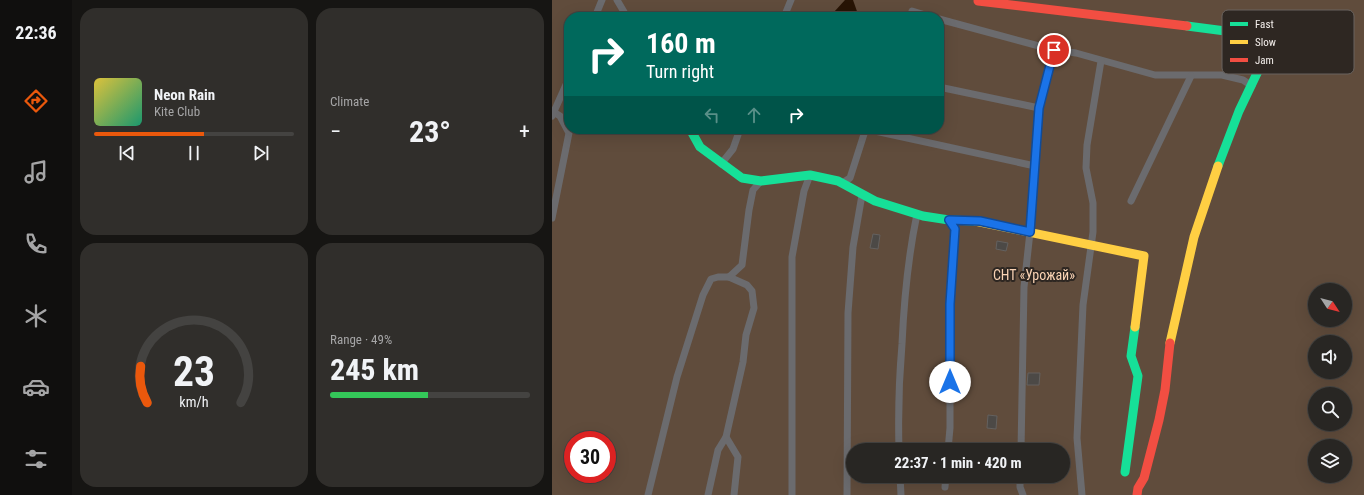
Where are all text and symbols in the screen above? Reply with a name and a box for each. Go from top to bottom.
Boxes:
legend [1222,10,1354,74]
text: Fast [1255,18,1274,31]
text: 22:36 [15,22,57,43]
text: 160 m [646,27,716,60]
icon: right [580,28,632,80]
pin [1037,33,1071,67]
text: Slow [1255,36,1276,49]
icon: arrive [1043,39,1065,61]
text: Jam [1255,54,1274,67]
text: Turn right [646,61,714,82]
text: Neon Rain [154,86,215,104]
icon: directions [22,87,50,115]
text: Climate [330,94,369,109]
text: Kite Club [154,104,200,119]
icon: left [701,104,723,126]
icon: ahead [743,104,765,126]
icon: right [785,104,807,126]
text: 23° [409,114,451,149]
text: − [330,119,341,144]
text: + [519,119,530,144]
icon: previous [116,142,138,164]
icon: pause [183,142,205,164]
icon: next [250,142,272,164]
icon: music [22,158,50,186]
icon: phone [22,230,50,258]
park label: СНТ «Урожай» [993,267,1075,283]
north arrow [1308,283,1352,327]
map controls [1308,283,1352,483]
icon: climate [22,302,50,330]
text: Range · 49% [330,332,392,347]
button: sound [1308,335,1352,379]
text: 23 [173,347,215,396]
text: 245 km [330,352,419,387]
position arrow [929,361,971,403]
icon: car [22,373,50,401]
button: search [1308,387,1352,431]
text: km/h [179,393,209,409]
speed limit sign: 30 [564,431,616,483]
button: layers [1308,439,1352,483]
icon: filters [22,445,50,473]
text: 22:37 · 1 min · 420 m [894,454,1022,472]

